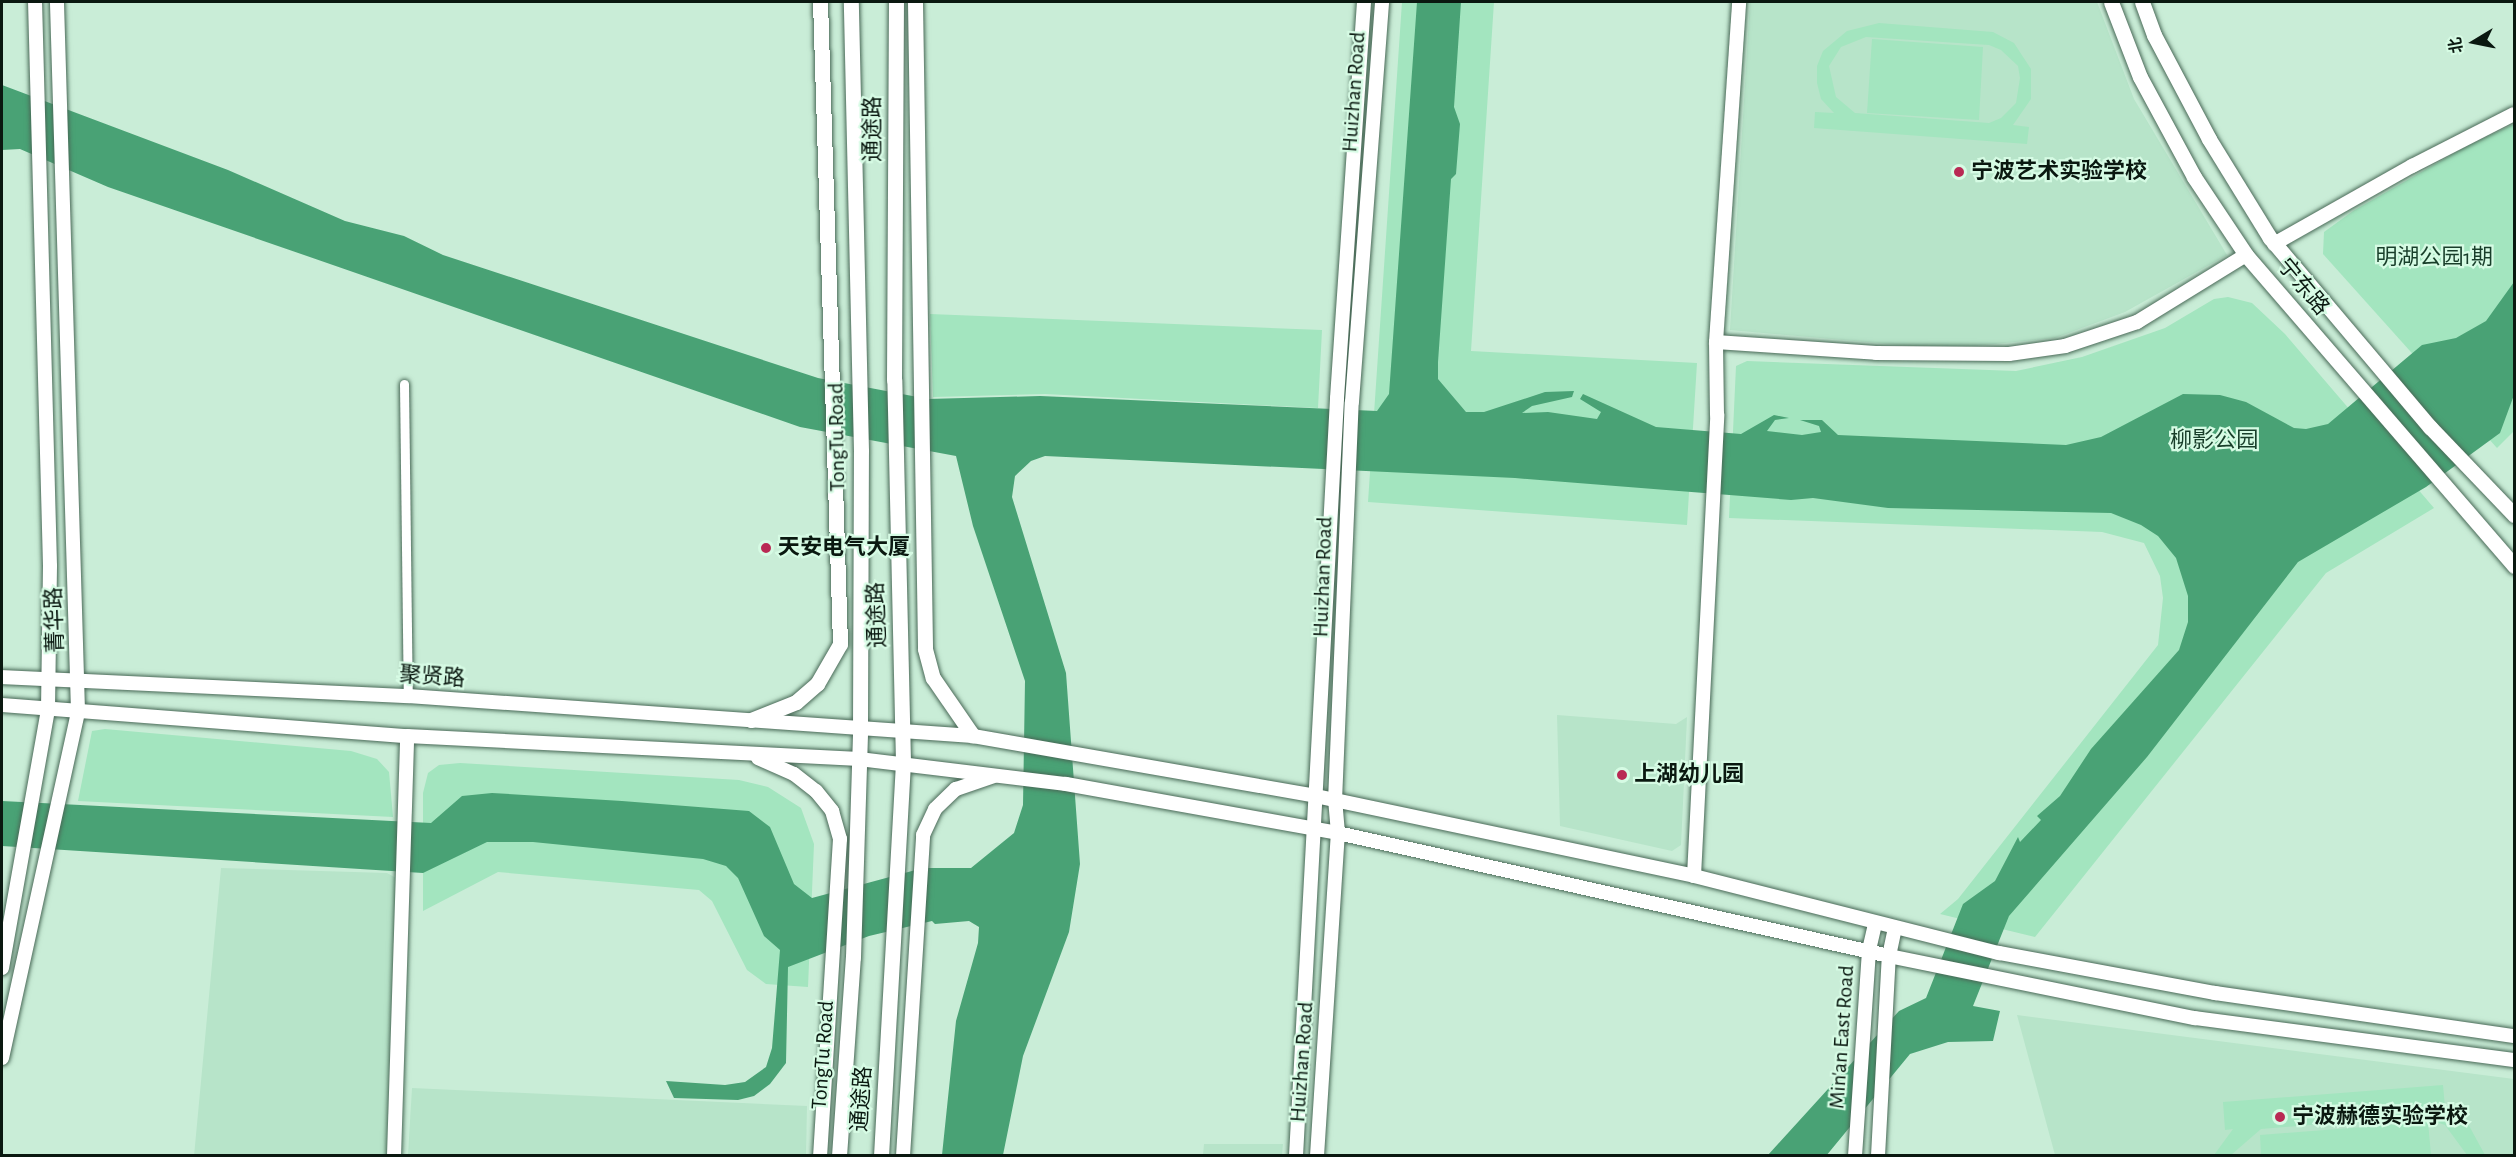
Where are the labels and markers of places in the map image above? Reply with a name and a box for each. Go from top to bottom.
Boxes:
place label: 宁波艺术实验学校 [1971,159,2147,185]
marker: 宁波艺术实验学校 [1952,165,1966,179]
place label: 天安电气大厦 [778,535,910,561]
marker: 天安电气大厦 [759,541,773,555]
place label: 上湖幼儿园 [1634,762,1744,788]
marker: 上湖幼儿园 [1615,768,1629,782]
place label: 宁波赫德实验学校 [2292,1104,2468,1130]
marker: 宁波赫德实验学校 [2273,1110,2287,1124]

